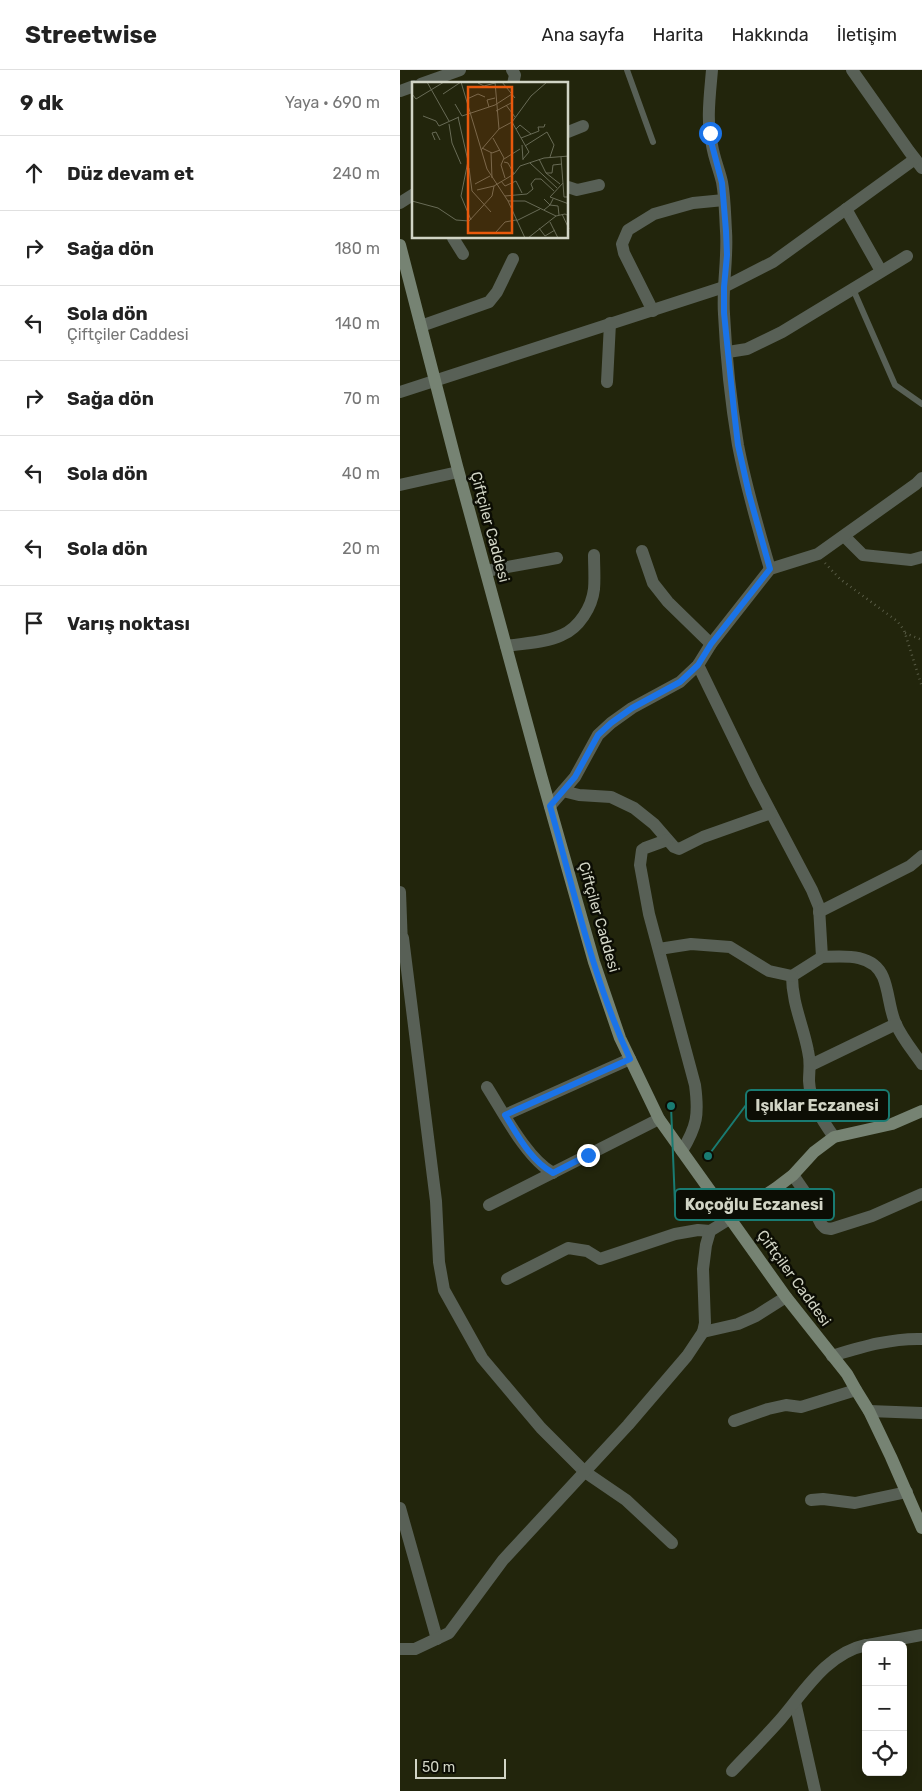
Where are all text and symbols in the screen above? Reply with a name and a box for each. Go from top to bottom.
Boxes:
text: Streetwise [25,21,157,49]
text: Ana sayfa [542,24,625,46]
text: Harita [653,24,703,46]
text: Hakkında [731,24,809,46]
text: İletişim [837,24,897,46]
inset map [412,82,569,239]
text: 9 dk [20,90,63,115]
text: Yaya · 690 m [285,93,380,112]
route start [699,122,722,145]
icon: ahead [20,159,48,187]
text: Düz devam et [67,162,194,185]
text: 240 m [333,164,380,183]
icon: right [20,234,48,262]
text: Sağa dön [67,237,154,260]
text: 180 m [335,239,380,258]
text: Sola dön [67,302,148,325]
icon: left [20,309,48,337]
text: 140 m [335,314,380,333]
text: Çiftçiler Caddesi [67,325,189,344]
icon: right [20,384,48,412]
text: Sağa dön [67,387,154,410]
text: 70 m [343,389,380,408]
icon: left [20,459,48,487]
text: Sola dön [67,462,148,485]
text: 40 m [342,464,380,483]
street label: Çiftçiler Caddesi [467,470,513,584]
icon: left [20,534,48,562]
text: Sola dön [67,537,148,560]
text: 20 m [342,539,380,558]
icon: arrive [20,609,48,637]
text: Varış noktası [67,612,190,635]
street label: Çiftçiler Caddesi [575,860,623,974]
callout: Işıklar Eczanesi [746,1090,889,1121]
text: Işıklar Eczanesi [755,1096,879,1115]
route end [577,1144,600,1167]
callout: Koçoğlu Eczanesi [675,1189,834,1220]
text: Koçoğlu Eczanesi [685,1195,823,1214]
street label: Çiftçiler Caddesi [753,1227,835,1329]
map controls [862,1641,907,1776]
button: + [862,1641,907,1686]
button: − [862,1686,907,1731]
button: locate [862,1731,907,1776]
scale bar [415,1756,506,1779]
text: 50 m [422,1759,455,1776]

